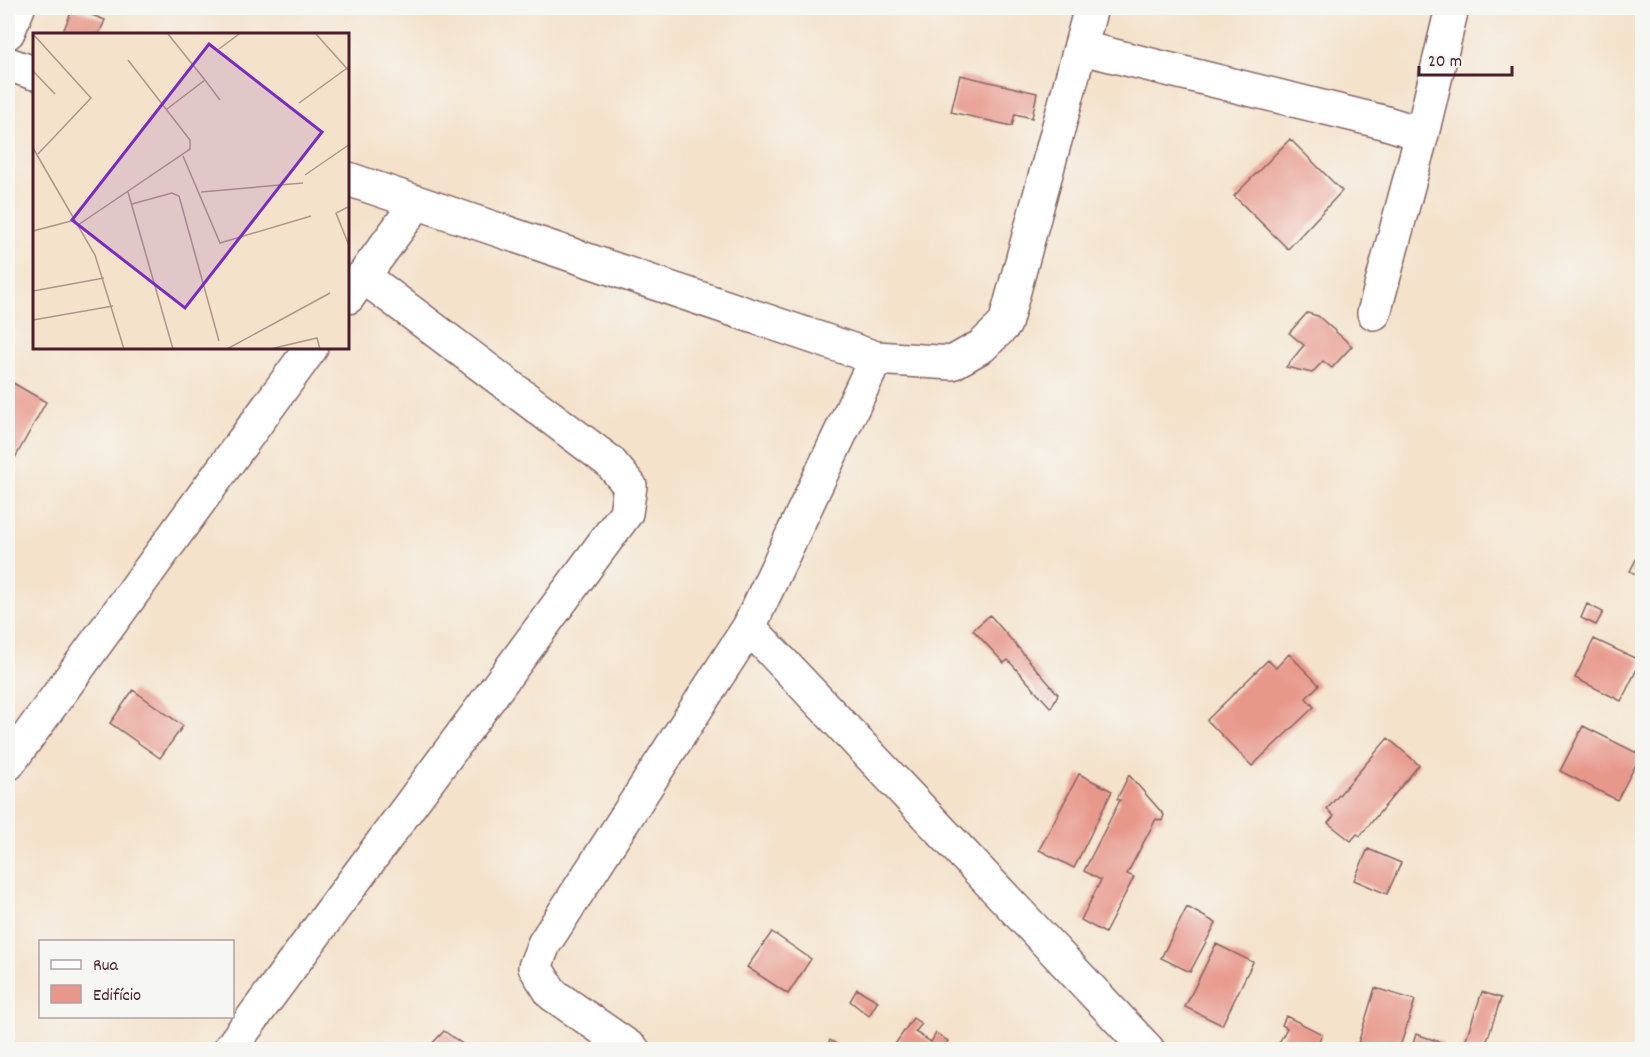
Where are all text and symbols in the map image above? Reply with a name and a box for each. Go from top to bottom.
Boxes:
inset map [33,33,350,350]
scale bar [1419,39,1512,77]
text: 20 m [1428,50,1462,75]
legend [39,940,234,1018]
text: Rua [93,954,119,979]
text: Edifício [93,984,141,1009]

